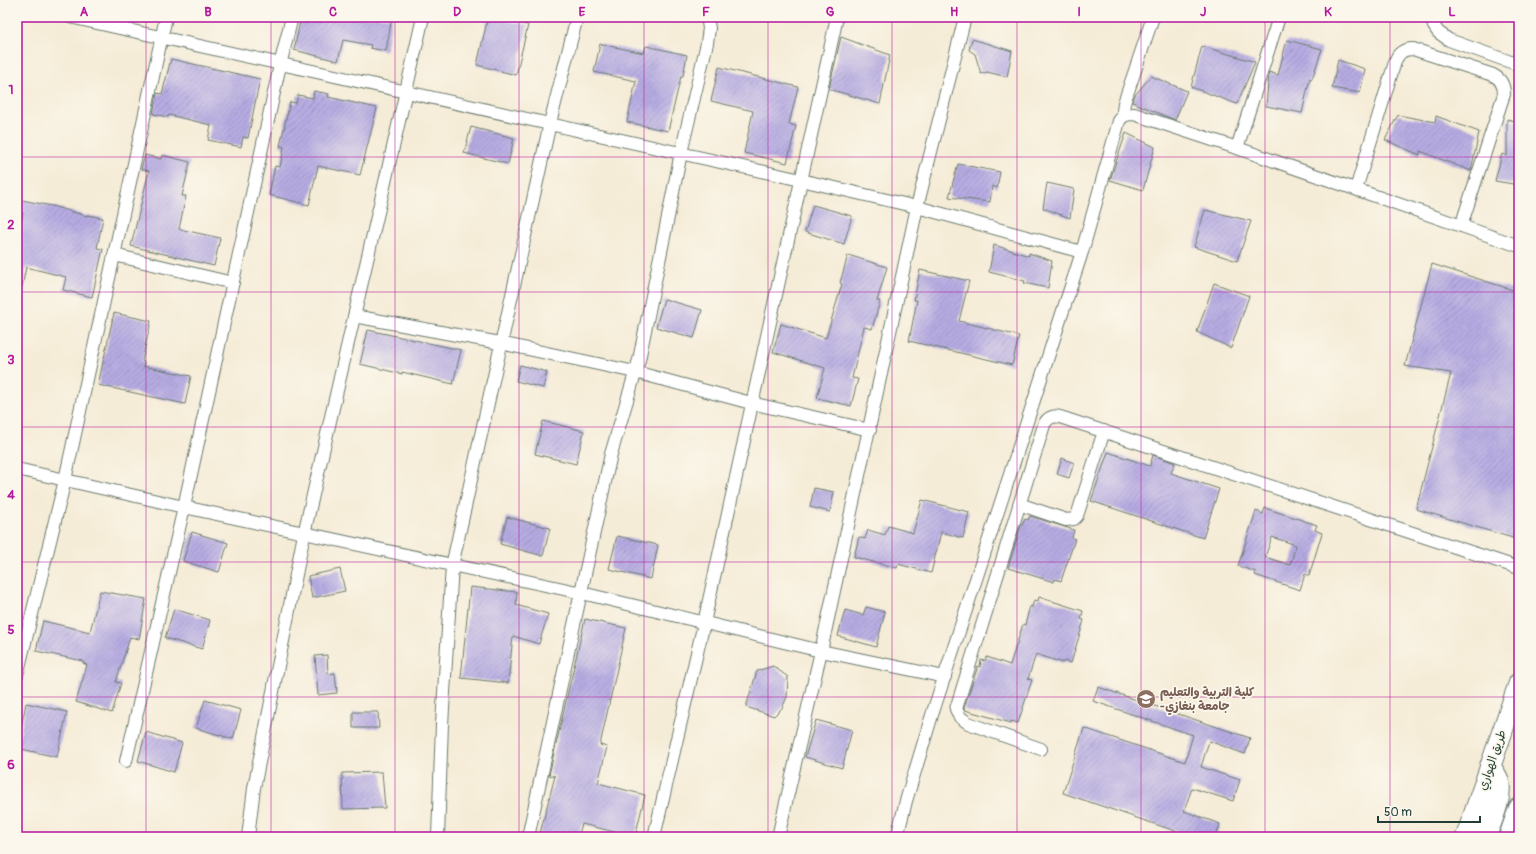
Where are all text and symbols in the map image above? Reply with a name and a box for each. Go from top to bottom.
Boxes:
text: A [80,4,89,20]
text: B [204,4,212,20]
text: C [329,4,337,20]
text: D [453,4,461,20]
text: E [579,4,586,20]
text: F [702,4,710,20]
text: G [826,4,835,20]
text: H [950,4,958,20]
text: I [1077,4,1081,20]
text: J [1200,4,1206,20]
text: K [1324,4,1332,20]
text: L [1448,4,1456,20]
text: 1 [8,82,14,98]
text: 2 [7,217,15,233]
text: 3 [7,352,15,368]
text: 4 [7,487,15,503]
text: 5 [7,622,15,638]
place label: كلية التربية والتعليم -جامعة بنغازي [1160,685,1255,715]
school or university icon: كلية التربية والتعليم -جامعة بنغازي [1135,688,1157,710]
street label: طريق الهواري [1475,728,1511,793]
text: 6 [7,757,15,773]
scale bar [1378,798,1480,824]
text: 50 m [1384,805,1412,820]

